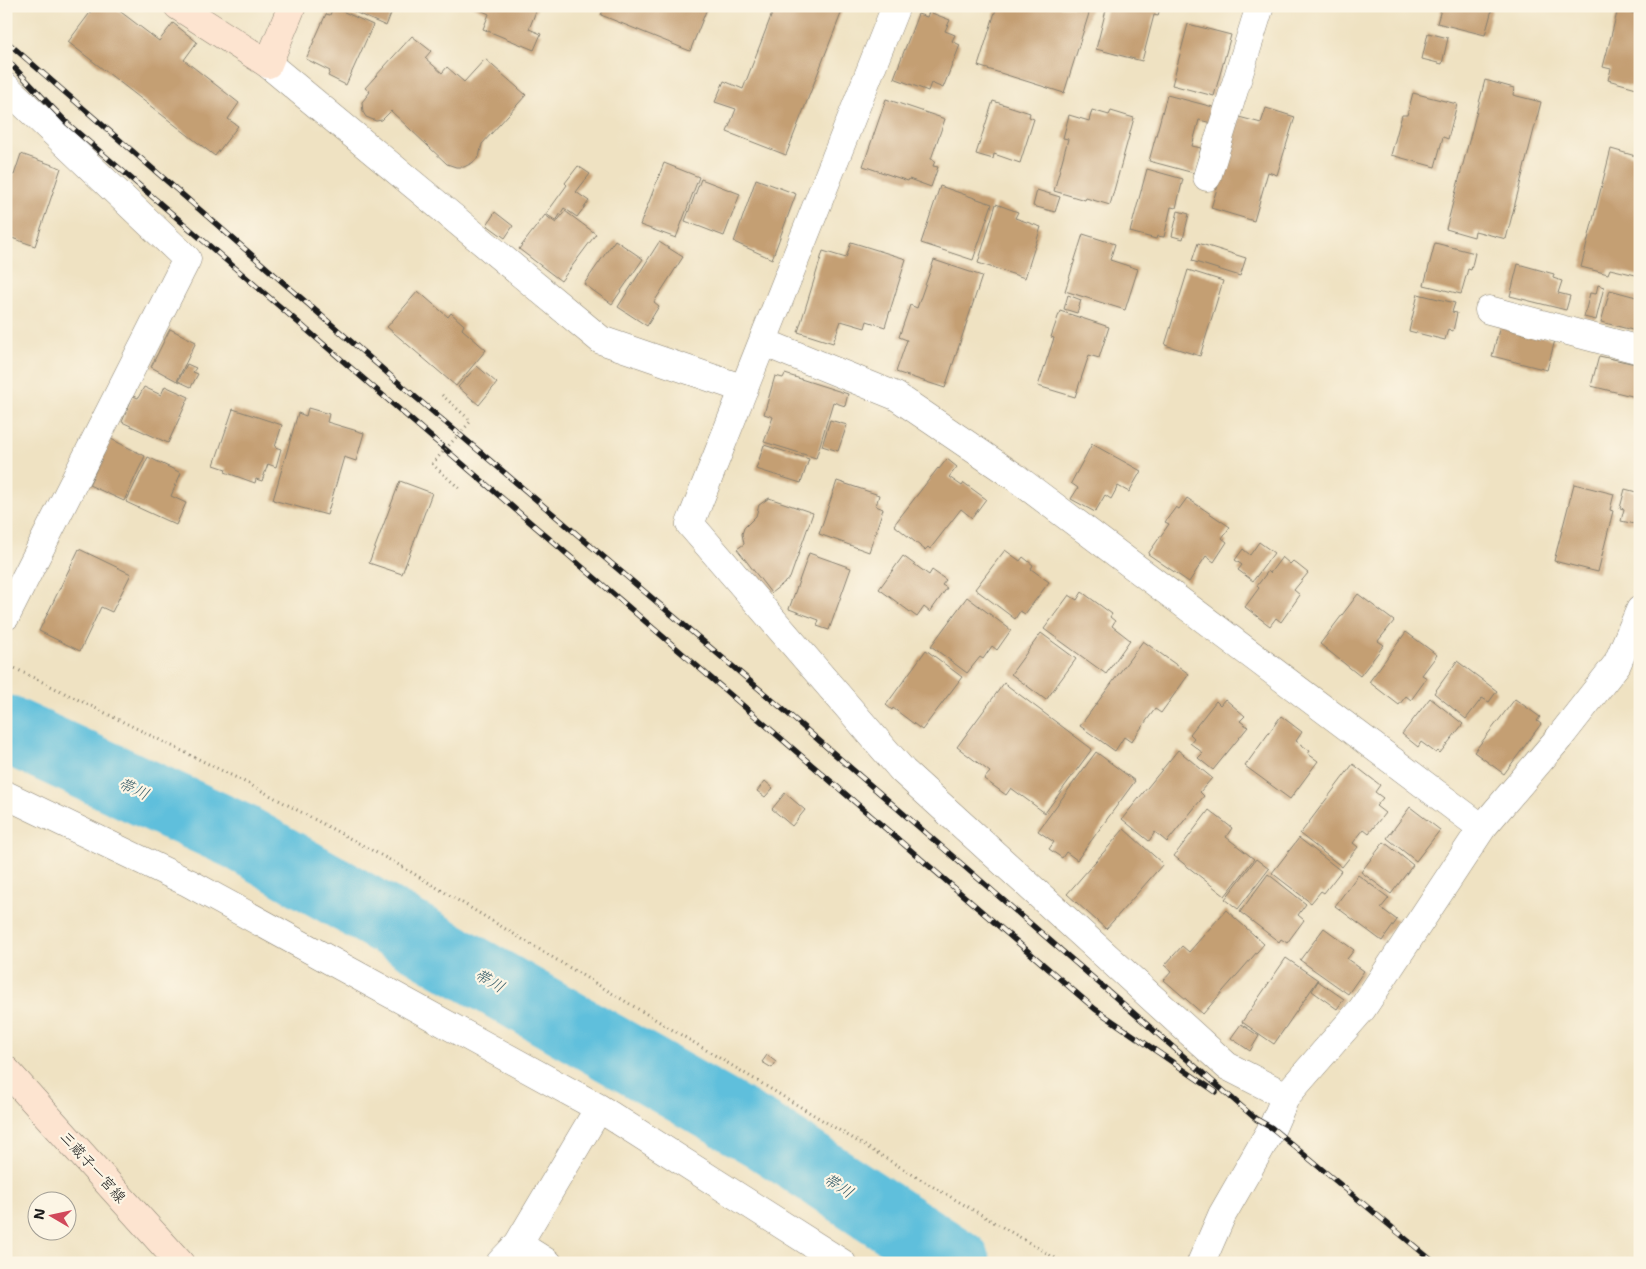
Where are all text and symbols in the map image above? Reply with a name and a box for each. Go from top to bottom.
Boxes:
water label: 帯川 [115,772,153,805]
water label: 帯川 [471,963,509,998]
street label: 三蔵子一宮線 [55,1127,131,1207]
water label: 帯川 [820,1168,858,1203]
north arrow [28,1192,78,1242]
text: N [29,1207,49,1221]

